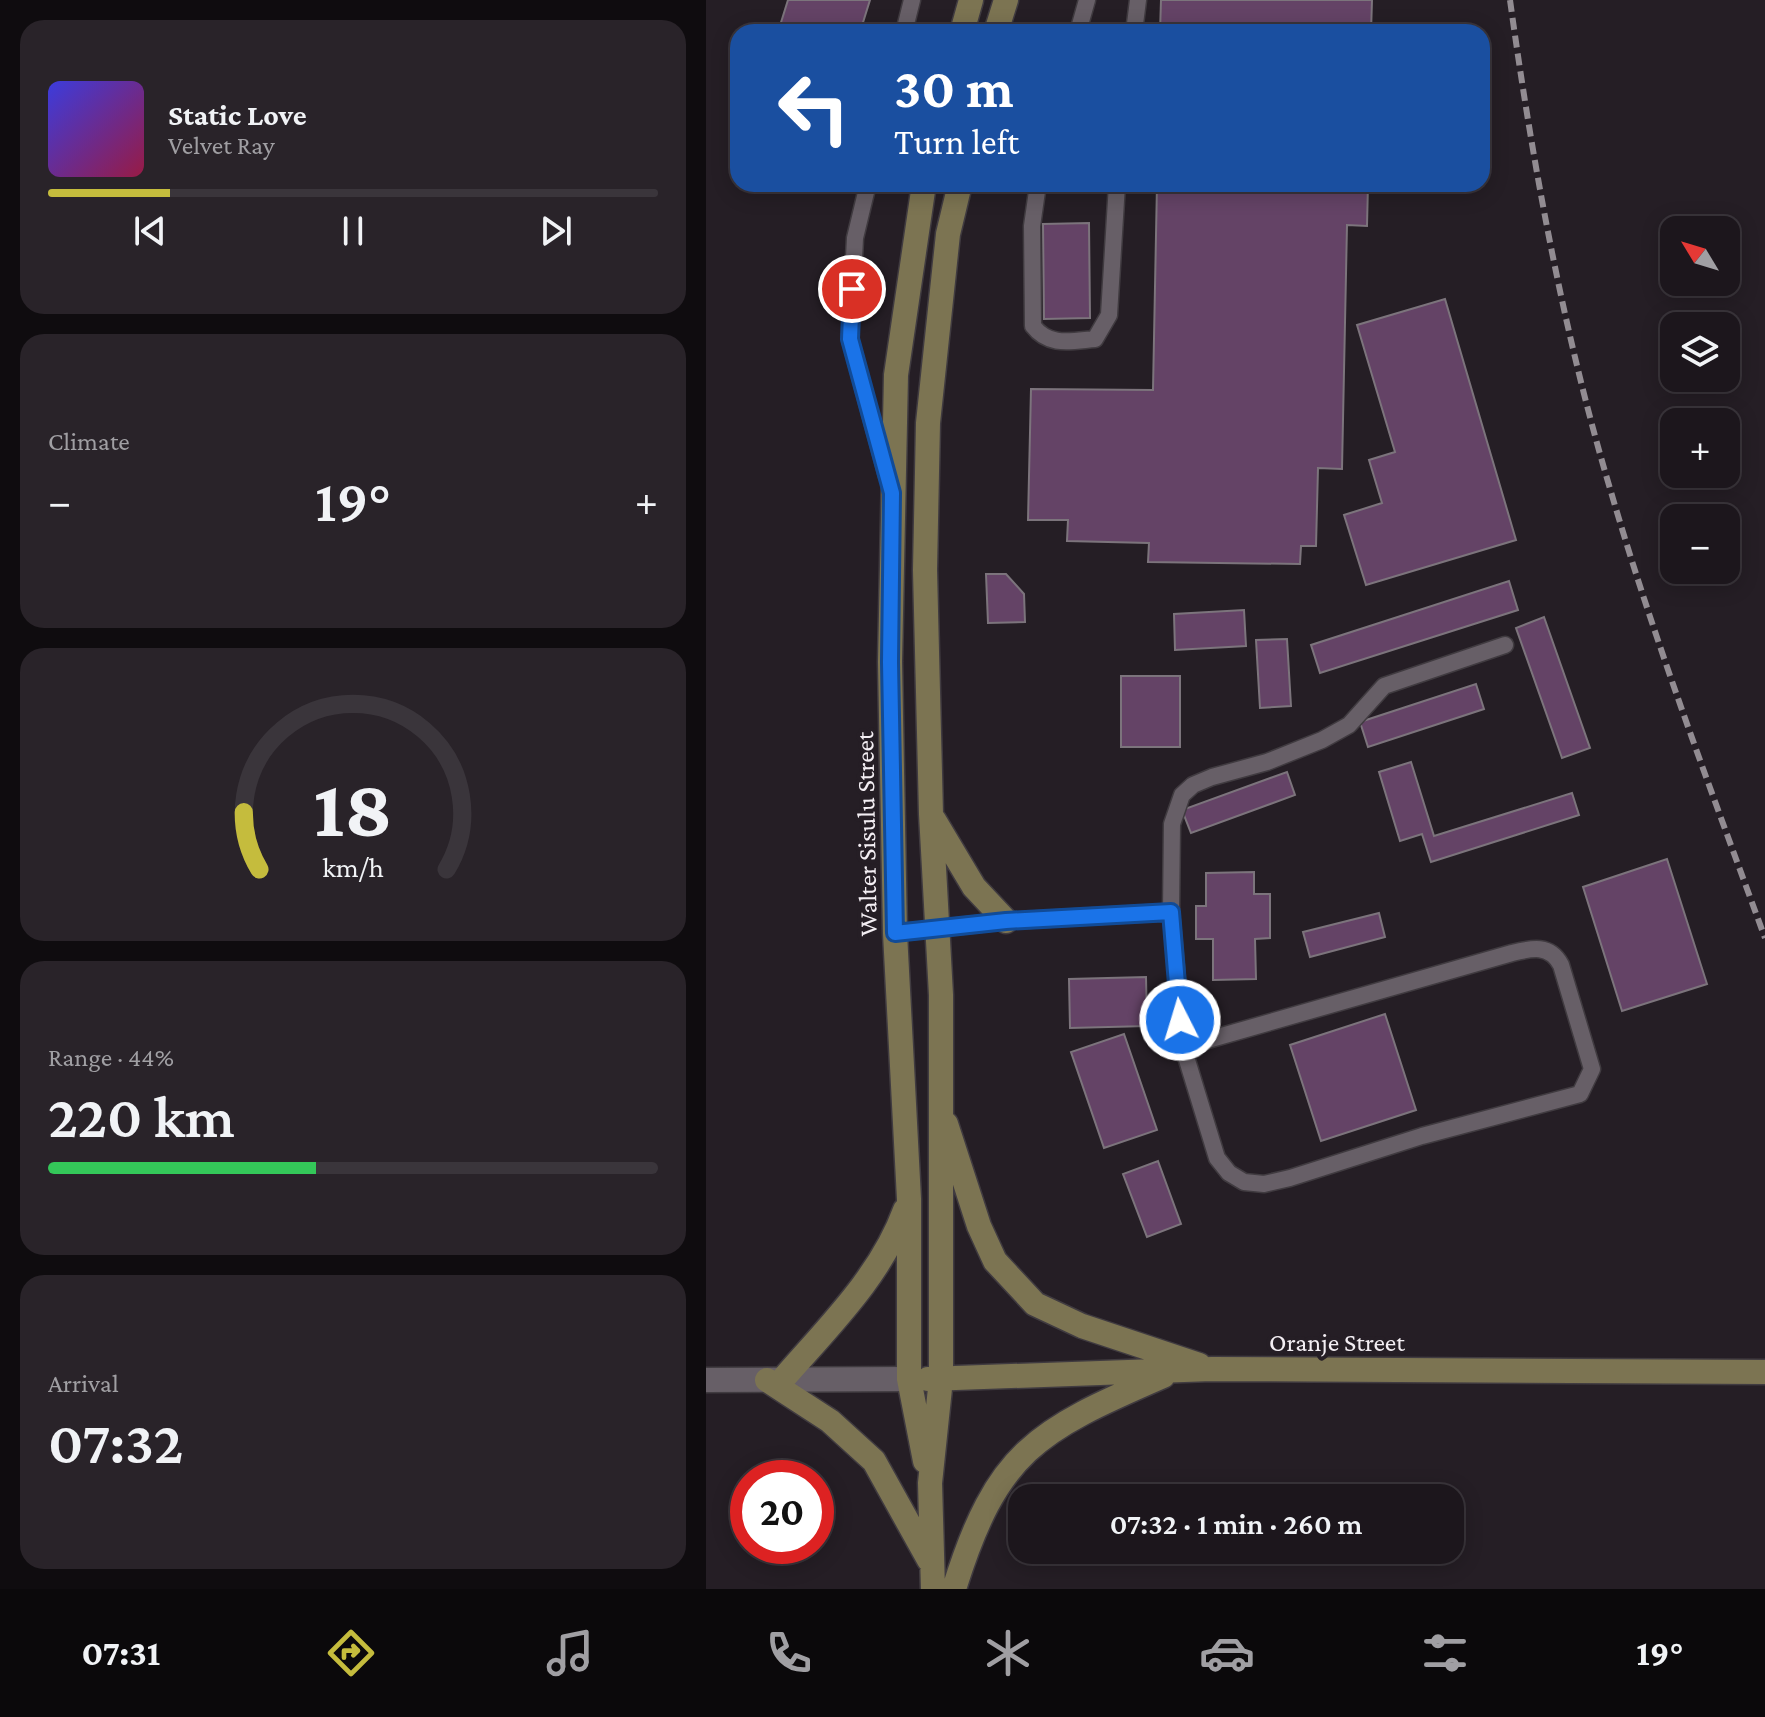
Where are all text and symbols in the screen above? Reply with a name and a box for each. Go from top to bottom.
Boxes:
icon: left [762,56,866,160]
text: 30 m [894,57,1014,119]
text: Static Love [168,98,307,131]
text: Turn left [894,122,1019,162]
text: Velvet Ray [168,131,275,160]
icon: previous [128,209,172,253]
icon: pause [331,209,375,253]
icon: next [534,209,578,253]
north arrow [1660,216,1740,296]
map controls [1660,216,1740,584]
pin [818,255,886,323]
icon: arrive [830,267,874,311]
button: layers [1660,312,1740,392]
button: + [1660,408,1740,488]
text: Climate [48,427,130,456]
text: 19° [315,467,391,534]
text: − [48,477,71,525]
text: + [635,477,658,525]
button: − [1660,504,1740,584]
street label: Walter Sisulu Street [850,731,883,937]
text: 18 [313,761,393,854]
text: km/h [322,852,384,884]
position arrow [1138,978,1222,1062]
text: Range · 44% [48,1043,174,1072]
text: 220 km [48,1083,235,1150]
street label: Oranje Street [1269,1328,1405,1357]
text: Arrival [48,1369,119,1398]
text: 07:32 [48,1409,183,1476]
speed limit sign: 20 [730,1460,834,1564]
text: 07:32 · 1 min · 260 m [1110,1507,1362,1540]
icon: directions [323,1625,379,1681]
icon: music [542,1625,598,1681]
icon: phone [761,1625,817,1681]
icon: climate [980,1625,1036,1681]
icon: car [1199,1625,1255,1681]
icon: filters [1417,1625,1473,1681]
text: 07:31 [81,1633,160,1673]
text: 19° [1636,1633,1684,1673]

